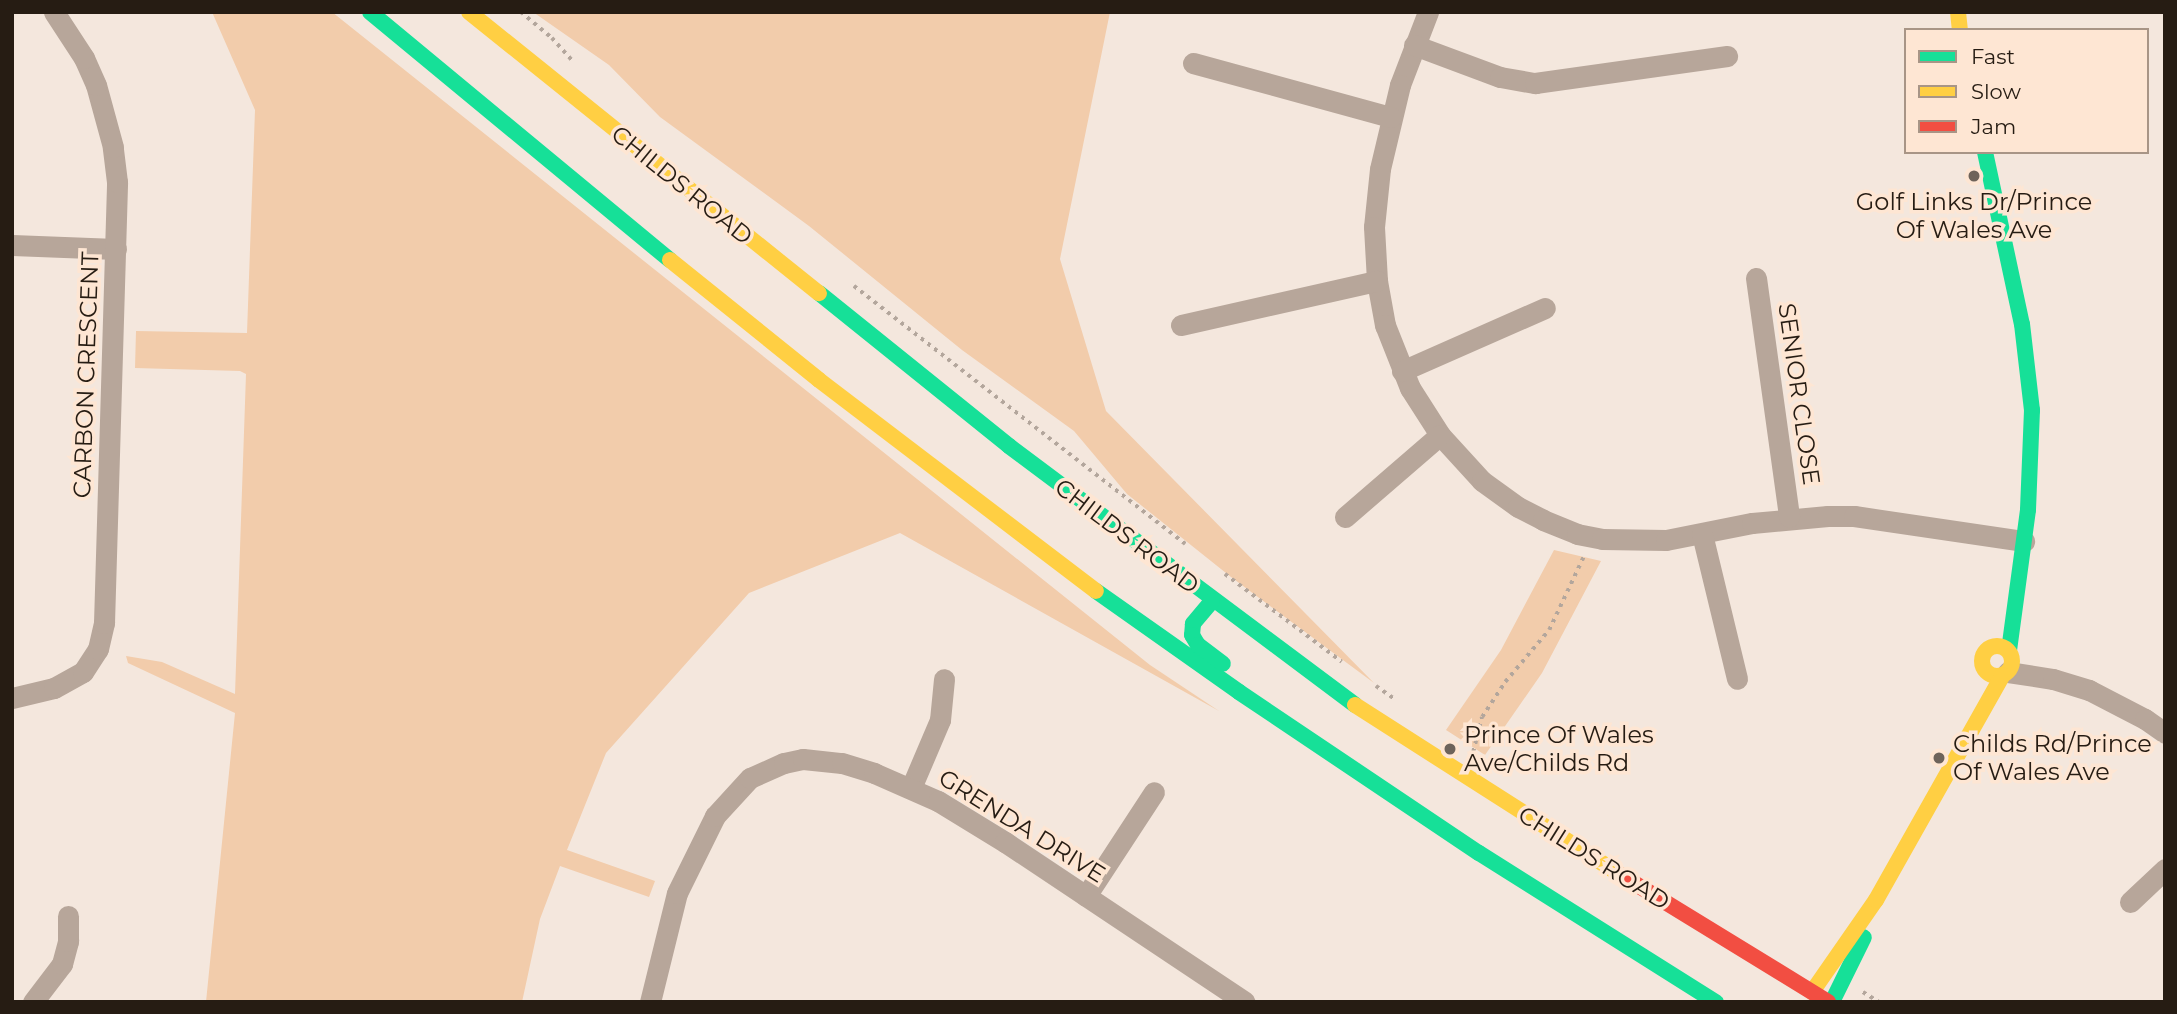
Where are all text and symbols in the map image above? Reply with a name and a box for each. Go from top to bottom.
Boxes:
legend [1904,28,2149,154]
text: Fast [1971,44,2015,69]
text: Slow [1971,79,2021,104]
text: Jam [1971,114,2016,139]
street label: CHILDS ROAD [606,119,758,251]
marker: Golf Links Dr/Prince Of Wales Ave [1966,168,1982,184]
place label: Golf Links Dr/Prince Of Wales Ave [1856,188,2092,244]
street label: CARBON CRESCENT [67,251,105,499]
street label: SENIOR CLOSE [1772,301,1826,487]
street label: CHILDS ROAD [1049,472,1205,600]
place label: Prince Of Wales Ave/Childs Rd [1464,721,1654,777]
place label: Childs Rd/Prince Of Wales Ave [1953,730,2152,786]
marker: Prince Of Wales Ave/Childs Rd [1442,741,1458,757]
marker: Childs Rd/Prince Of Wales Ave [1931,750,1947,766]
street label: GRENDA DRIVE [933,763,1111,889]
street label: CHILDS ROAD [1513,800,1675,916]

